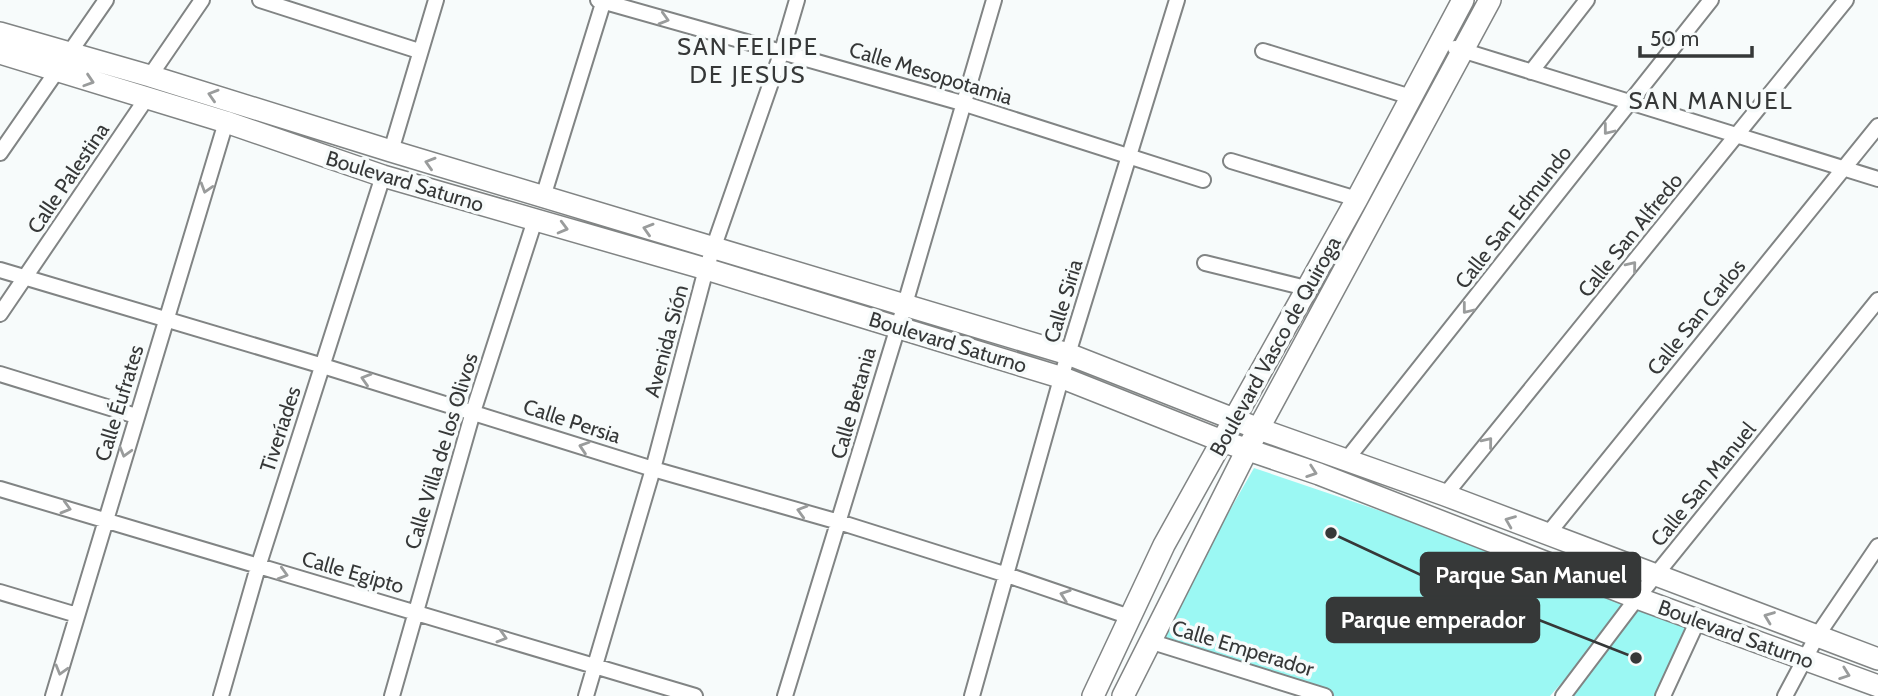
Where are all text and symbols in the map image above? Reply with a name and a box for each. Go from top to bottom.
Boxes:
one-way arrow [657,10,669,25]
scale bar [1640,14,1752,58]
text: 50 m [1650,26,1699,51]
district label: SAN FELIPE DE JESUS [677,32,819,89]
street label: Calle Mesopotamia [846,36,1016,110]
one-way arrow [82,73,94,87]
district label: SAN MANUEL [1629,86,1793,115]
one-way arrow [207,89,219,104]
street label: Calle Palestina [22,118,114,238]
one-way arrow [1603,123,1616,135]
street label: Calle San Edmundo [1449,141,1577,293]
street label: Boulevard Saturno [323,145,487,217]
one-way arrow [425,157,437,172]
street label: Calle San Alfredo [1572,168,1688,302]
one-way arrow [200,181,214,194]
one-way arrow [557,220,569,234]
one-way arrow [642,222,654,237]
street label: Boulevard Vasco de Quiroga [1204,232,1346,460]
street label: Calle San Carlos [1642,254,1751,380]
street label: Calle Siria [1038,256,1088,346]
one-way arrow [1623,261,1636,273]
street label: Avenida Sión [639,282,693,400]
one-way arrow [1462,301,1475,313]
street label: Boulevard Saturno [866,306,1030,378]
street label: Calle Éufrates [89,342,149,464]
street label: Calle Betania [825,344,881,462]
street label: Calle Villa de los Olivos [399,350,483,552]
one-way arrow [361,373,373,387]
street label: Tiveríades [254,383,306,475]
street label: Calle Persia [520,394,624,448]
street label: Calle San Manuel [1645,417,1761,551]
one-way arrow [1480,438,1492,451]
one-way arrow [578,440,590,455]
one-way arrow [119,446,134,458]
one-way arrow [1305,464,1318,478]
one-way arrow [59,499,71,514]
one-way arrow [796,505,808,520]
one-way arrow [1504,515,1516,529]
street label: Calle Egipto [299,546,407,598]
callout: Parque San Manuel [1421,553,1640,597]
text: Parque San Manuel [1435,561,1627,589]
one-way arrow [277,566,289,580]
one-way arrow [1059,589,1072,603]
street label: Boulevard Saturno [1655,594,1817,674]
callout: Parque emperador [1327,598,1539,642]
text: Parque emperador [1341,606,1526,634]
one-way arrow [1763,612,1775,626]
street label: Calle Emperador [1169,615,1317,682]
one-way arrow [495,629,507,644]
one-way arrow [54,664,69,676]
one-way arrow [1839,666,1851,680]

